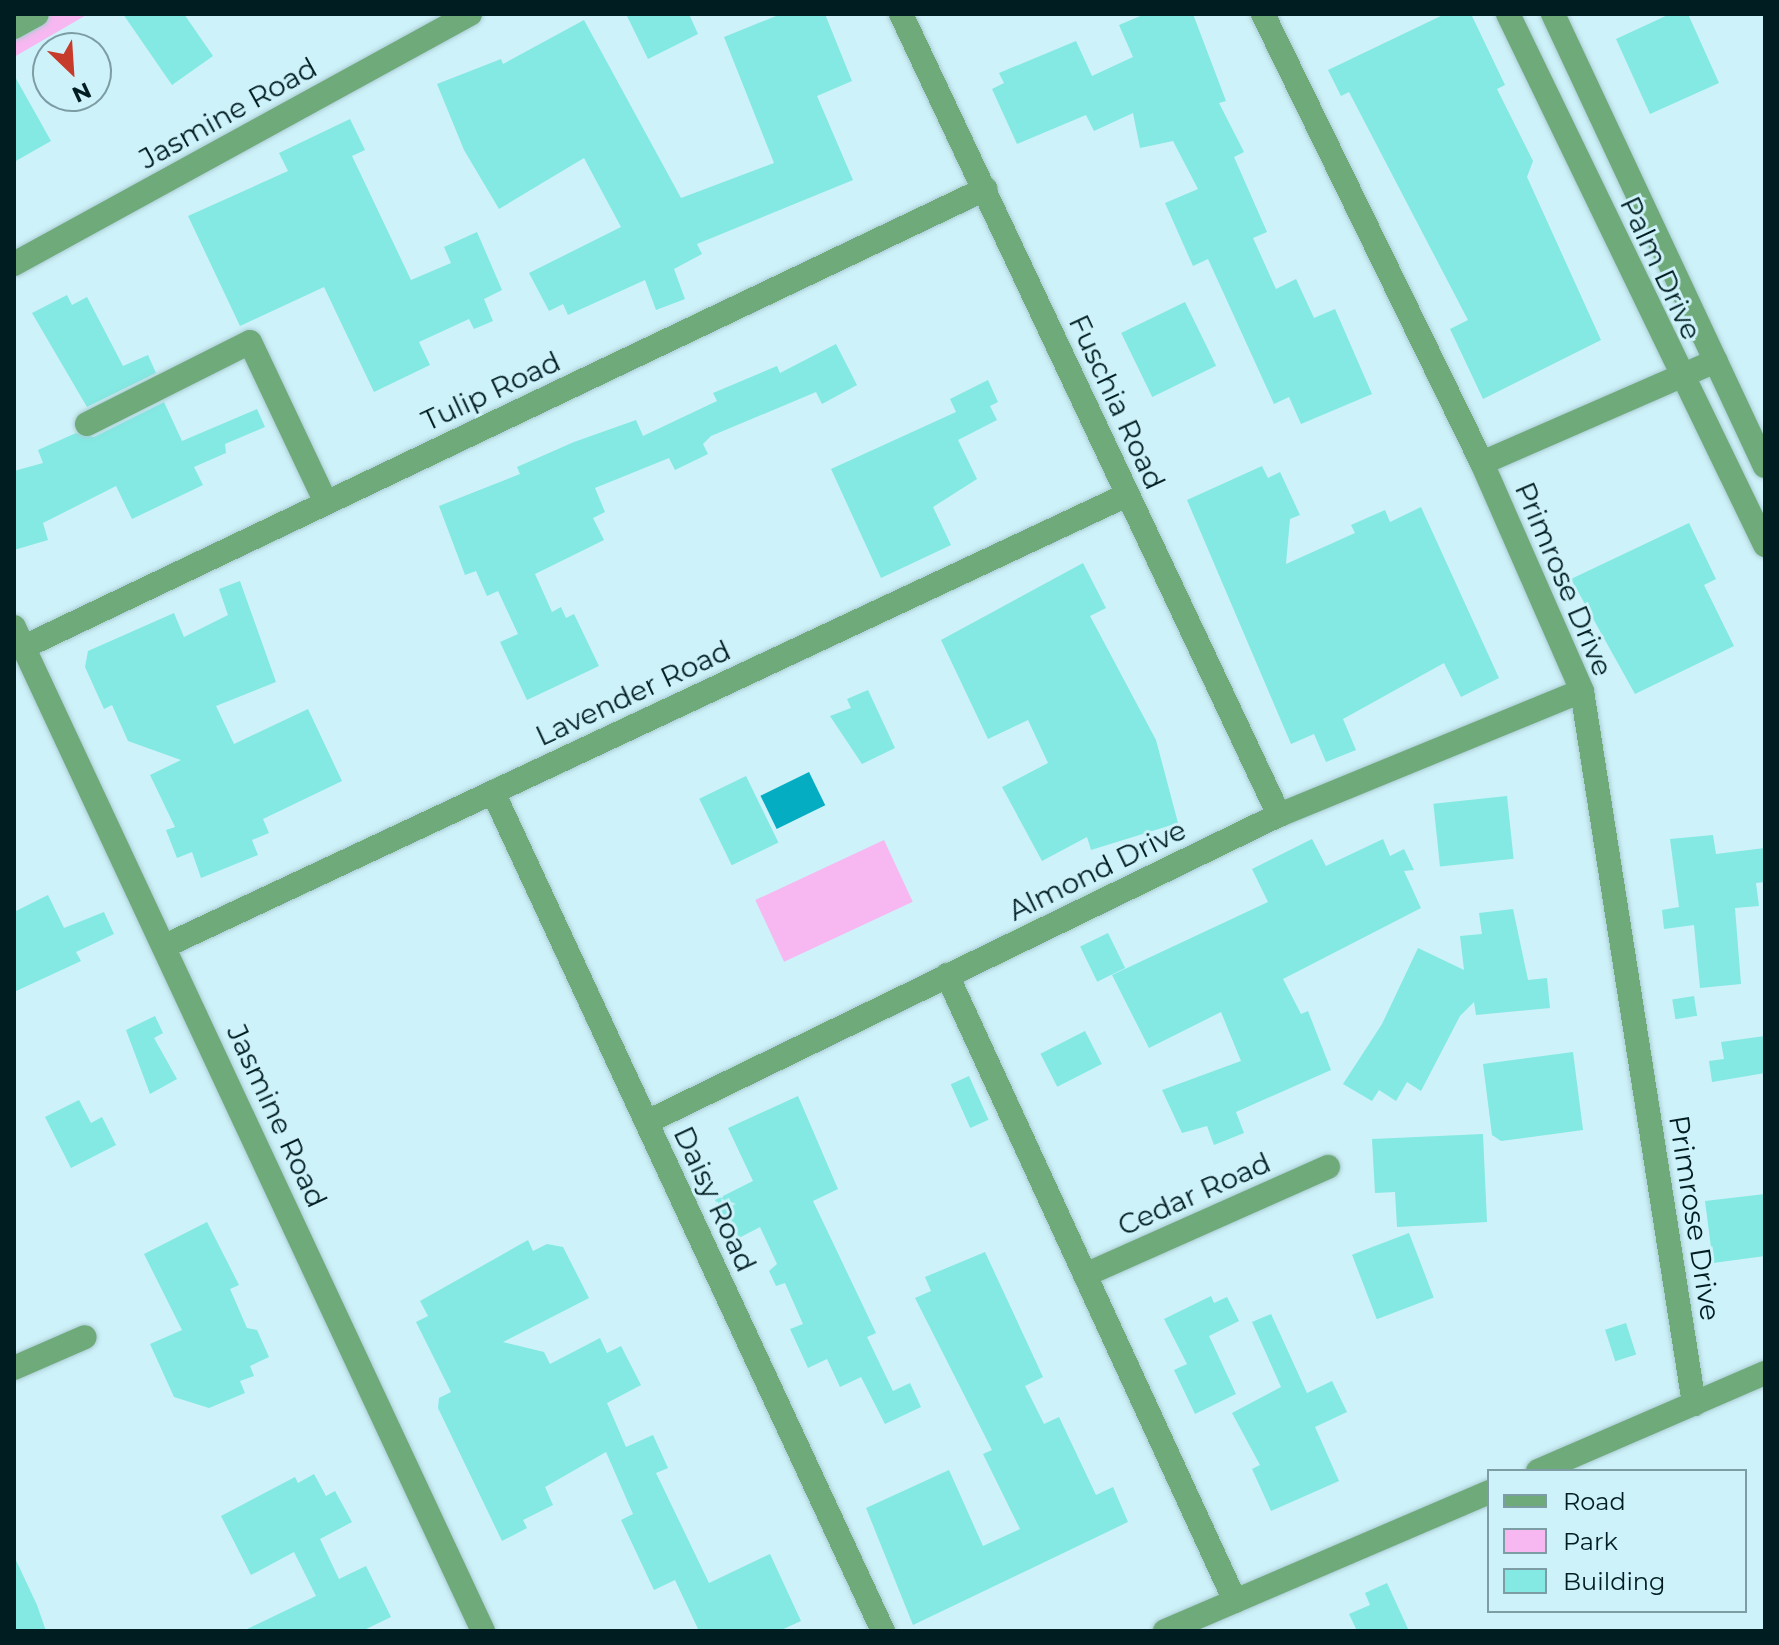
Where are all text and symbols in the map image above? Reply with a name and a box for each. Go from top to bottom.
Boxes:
north arrow [32,32,112,112]
street label: Jasmine Road [133,50,323,176]
text: N [68,76,95,108]
street label: Palm Drive [1613,191,1709,345]
street label: Fuschia Road [1062,309,1172,495]
street label: Tulip Road [416,344,566,438]
street label: Primrose Drive [1508,477,1620,681]
street label: Lavender Road [530,633,736,753]
street label: Almond Drive [1003,812,1191,928]
street label: Jasmine Road [220,1019,334,1213]
street label: Primrose Drive [1662,1113,1728,1323]
street label: Daisy Road [667,1121,763,1277]
street label: Cedar Road [1113,1145,1275,1243]
legend [1487,1469,1747,1613]
text: Road [1563,1487,1626,1516]
text: Park [1563,1527,1618,1556]
text: Building [1563,1567,1666,1596]

